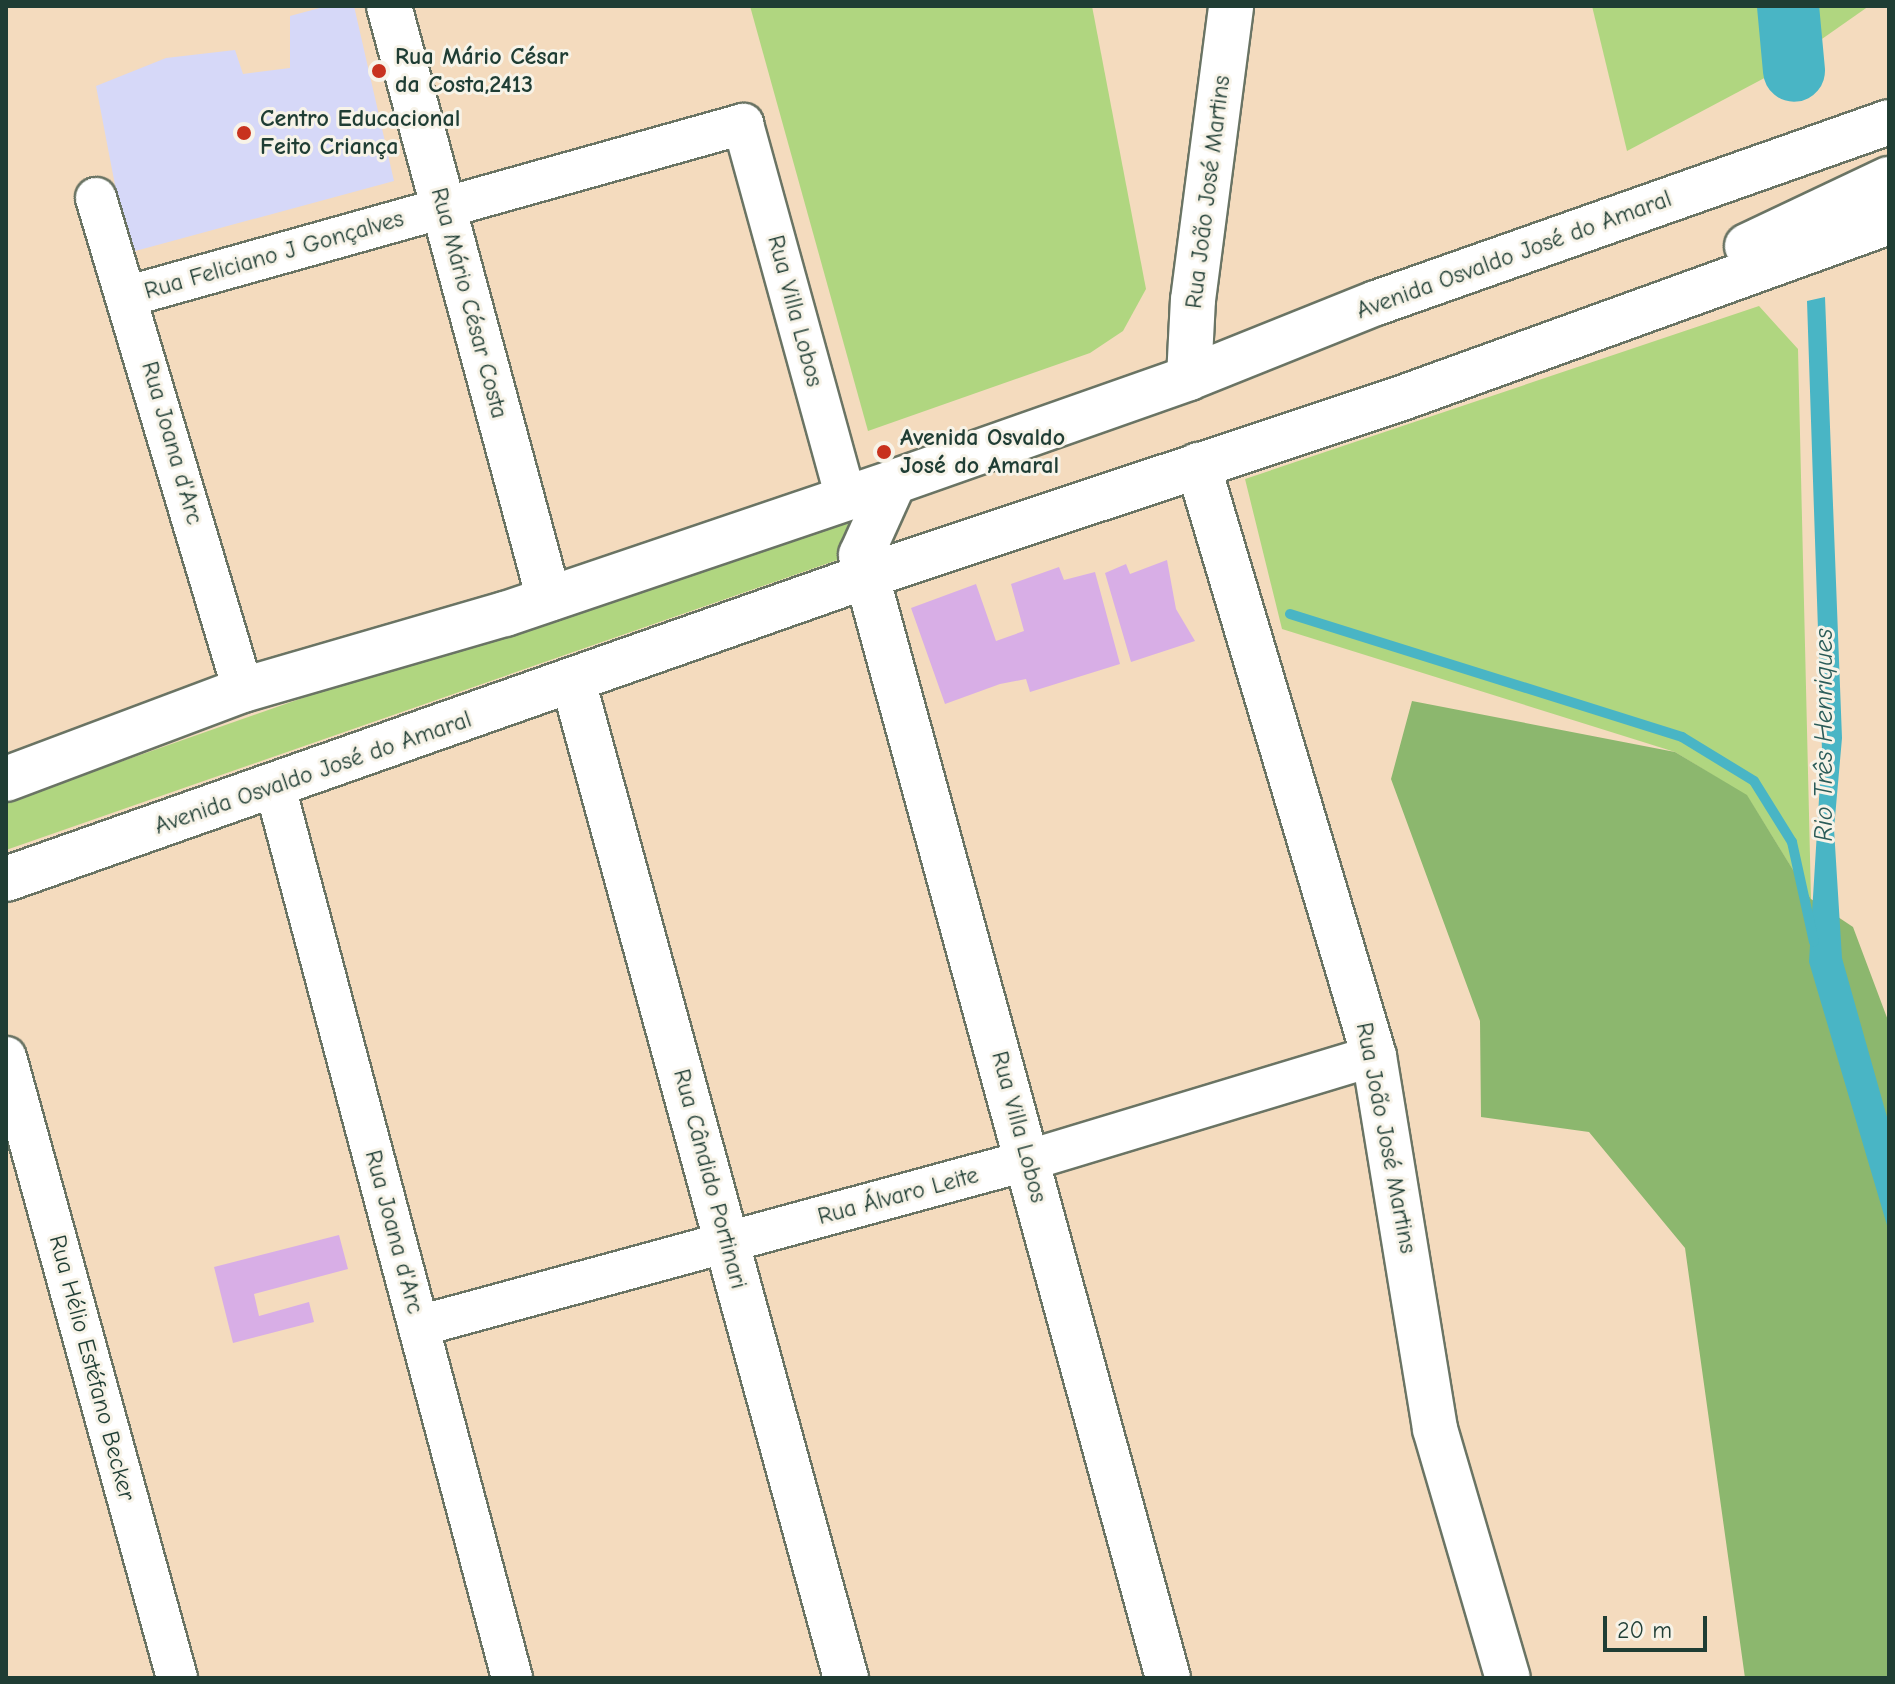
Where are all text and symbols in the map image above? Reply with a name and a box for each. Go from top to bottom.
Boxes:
place label: Rua Mário César da Costa,2413 [395,43,568,99]
marker: Rua Mário César da Costa,2413 [370,62,388,80]
street label: Rua João José Martins [1179,74,1237,310]
place label: Centro Educacional Feito Criança [260,105,460,161]
marker: Centro Educacional Feito Criança [235,124,253,142]
street label: Avenida Osvaldo José do Amaral [1353,184,1675,326]
street label: Rua Mário César Costa [424,185,514,421]
street label: Rua Feliciano J Gonçalves [141,204,407,306]
street label: Rua Villa Lobos [761,232,829,390]
street label: Rua Joana d'Arc [135,358,209,528]
place label: Avenida Osvaldo José do Amaral [900,424,1065,480]
marker: Avenida Osvaldo José do Amaral [875,443,893,461]
water label: Rio Três Henriques [1809,629,1841,841]
street label: Avenida Osvaldo José do Amaral [151,705,475,841]
street label: Rua João José Martins [1349,1020,1423,1256]
street label: Rua Villa Lobos [985,1048,1053,1206]
street label: Rua Cândido Portinari [667,1066,753,1292]
street label: Rua Joana d'Arc [358,1147,430,1317]
street label: Rua Álvaro Leite [814,1161,982,1231]
street label: Rua Hélio Estéfano Becker [43,1232,141,1504]
scale bar [1607,1600,1711,1650]
text: 20 m [1617,1616,1672,1644]

